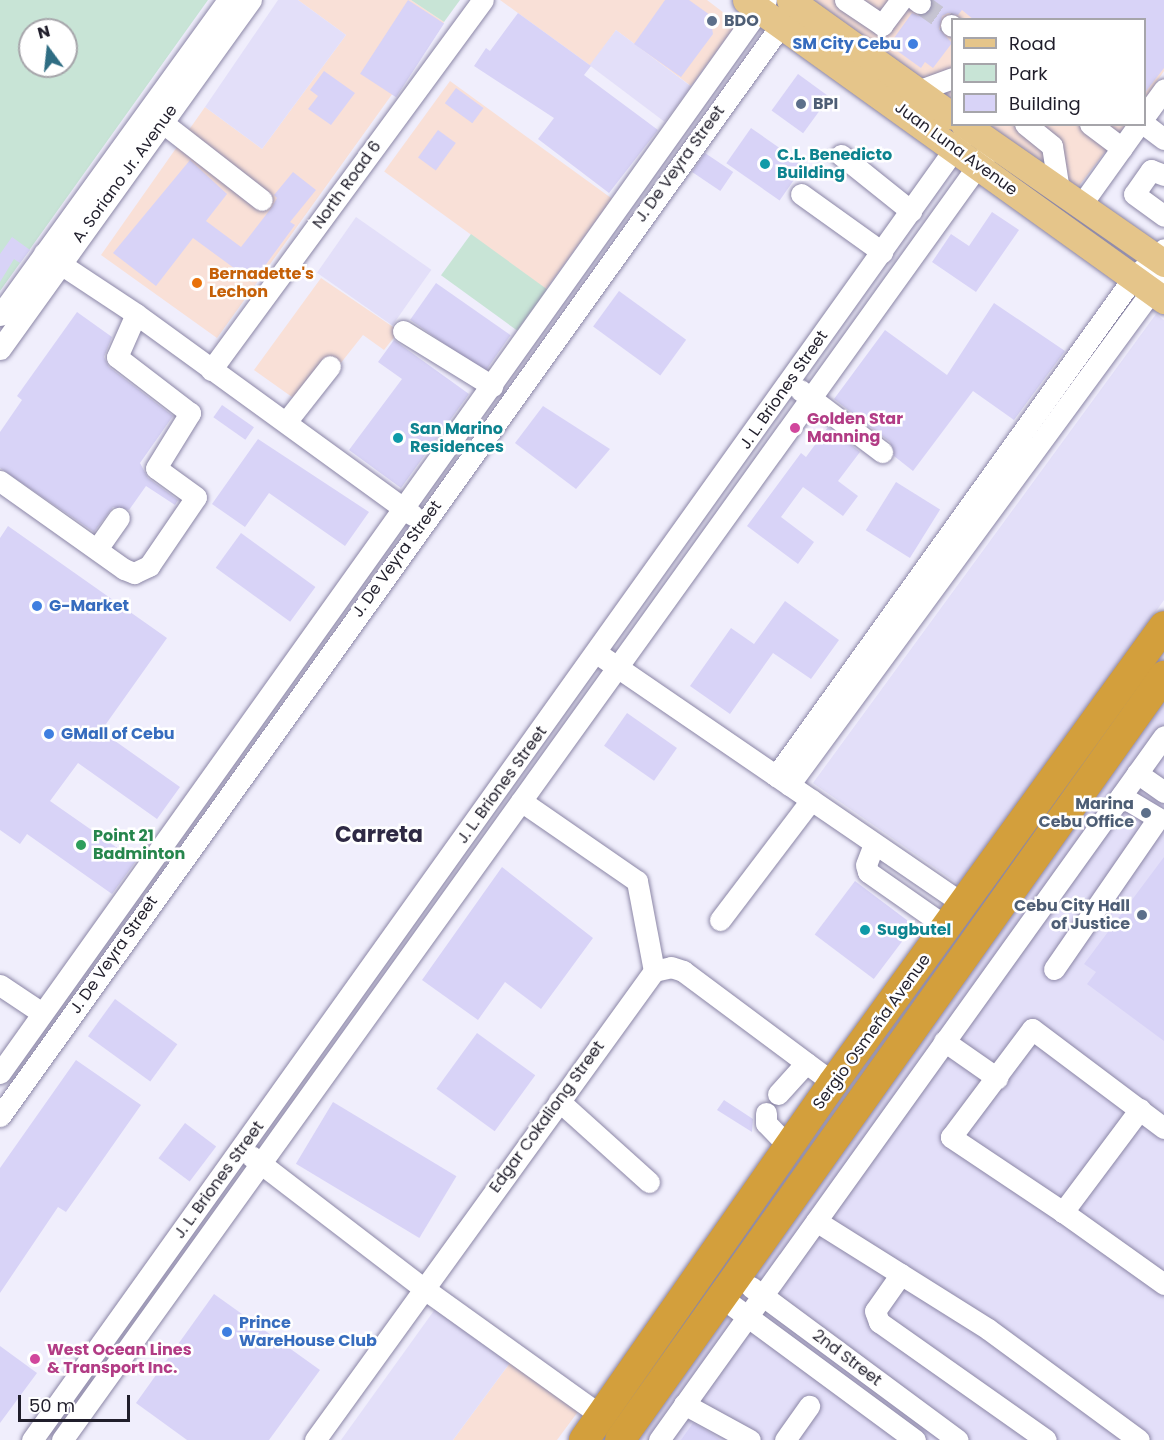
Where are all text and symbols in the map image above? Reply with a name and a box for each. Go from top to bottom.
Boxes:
place label: BDO [724,11,759,31]
marker: BDO [705,14,719,28]
north arrow [18,18,78,78]
legend [951,18,1146,126]
text: N [35,19,53,45]
text: Road [1009,31,1056,56]
place label: SM City Cebu [792,34,901,54]
marker: SM City Cebu [906,37,920,51]
text: Park [1009,61,1048,86]
text: Building [1009,91,1081,116]
place label: BPI [813,94,838,114]
marker: BPI [794,97,808,111]
street label: Juan Luna Avenue [891,98,1021,200]
street label: A. Soriano Jr. Avenue [69,101,181,247]
street label: J. De Veyra Street [631,102,729,226]
street label: North Road 6 [309,137,385,233]
place label: C.L. Benedicto Building [777,145,892,183]
marker: C.L. Benedicto Building [758,157,772,171]
place label: Bernadette's Lechon [209,264,314,302]
marker: Bernadette's Lechon [190,276,204,290]
street label: J. L. Briones Street [736,327,832,453]
place label: Golden Star Manning [807,409,903,447]
place label: San Marino Residences [410,419,504,457]
marker: Golden Star Manning [788,421,802,435]
marker: San Marino Residences [391,431,405,445]
street label: J. De Veyra Street [348,497,446,621]
place label: G-Market [49,596,129,616]
marker: G-Market [30,599,44,613]
street label: J. L. Briones Street [453,723,551,847]
place label: GMall of Cebu [61,724,175,744]
marker: GMall of Cebu [42,727,56,741]
place label: Marina Cebu Office [1039,794,1134,832]
marker: Marina Cebu Office [1139,806,1153,820]
district label: Carreta [335,822,423,848]
place label: Point 21 Badminton [93,826,185,864]
marker: Point 21 Badminton [74,838,88,852]
street label: J. De Veyra Street [66,892,162,1018]
place label: Cebu City Hall of Justice [1014,896,1130,934]
marker: Cebu City Hall of Justice [1135,908,1149,922]
place label: Sugbutel [877,920,951,940]
marker: Sugbutel [858,923,872,937]
street label: Sergio Osmeña Avenue [809,951,935,1113]
street label: Edgar Cokaliong Street [486,1037,608,1197]
street label: J. L. Briones Street [170,1118,268,1242]
place label: Prince WareHouse Club [239,1313,377,1351]
marker: Prince WareHouse Club [220,1325,234,1339]
street label: 2nd Street [809,1326,885,1390]
place label: West Ocean Lines & Transport Inc. [47,1340,192,1378]
marker: West Ocean Lines & Transport Inc. [28,1352,42,1366]
scale bar [21,1383,134,1421]
text: 50 m [29,1393,75,1418]

